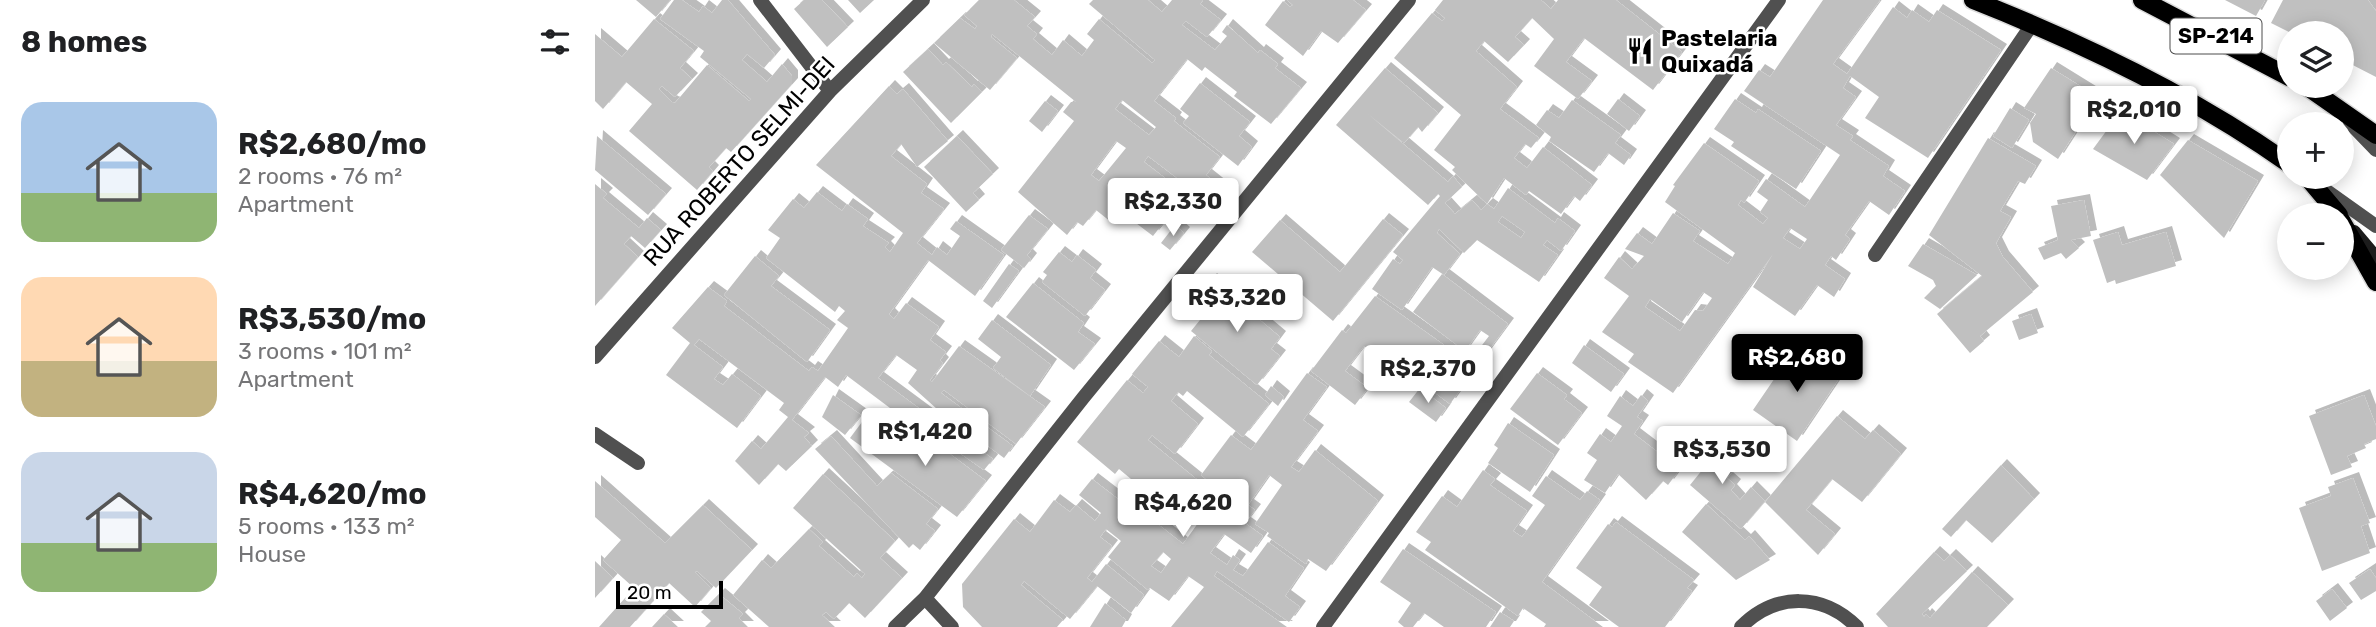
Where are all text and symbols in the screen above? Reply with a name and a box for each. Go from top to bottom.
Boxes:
road number: SP-214 [2171,19,2261,54]
map controls [2277,21,2354,280]
button: layers [2277,21,2354,98]
icon: filters [536,23,574,61]
text: 8 homes [21,24,147,60]
place label: Pastelaria Quixadá [1661,24,1778,78]
restaurant icon: Pastelaria Quixadá [1625,36,1655,66]
street label: RUA ROBERTO SELMI-DEI [637,50,841,272]
pin: R$2,010 [2069,86,2199,146]
text: R$2,010 [2086,95,2182,123]
button: + [2277,112,2354,189]
text: R$2,680/mo [238,126,427,162]
icon: home [77,130,161,214]
text: 2 rooms · 76 m² [238,162,402,190]
pin: R$2,330 [1108,178,1238,238]
text: R$2,330 [1124,187,1222,215]
text: Apartment [238,190,354,218]
button: − [2277,203,2354,280]
pin: R$3,320 [1172,274,1302,334]
text: R$3,320 [1188,283,1286,311]
text: R$3,530/mo [238,301,426,337]
icon: home [77,305,161,389]
pin: R$2,680 [1732,334,1862,394]
text: 3 rooms · 101 m² [238,337,412,365]
text: R$2,680 [1748,343,1846,371]
pin: R$2,370 [1363,346,1493,405]
text: R$2,370 [1380,354,1476,382]
text: Apartment [238,365,354,393]
pin: R$1,420 [860,408,990,468]
text: R$1,420 [877,417,973,445]
pin: R$3,530 [1657,426,1787,486]
text: R$3,530 [1673,435,1771,463]
text: R$4,620/mo [238,476,426,512]
icon: home [77,480,161,564]
pin: R$4,620 [1118,480,1248,539]
text: R$4,620 [1134,488,1232,516]
text: 5 rooms · 133 m² [238,512,415,540]
text: House [238,540,306,568]
scale bar [616,578,723,610]
text: 20 m [627,581,672,604]

